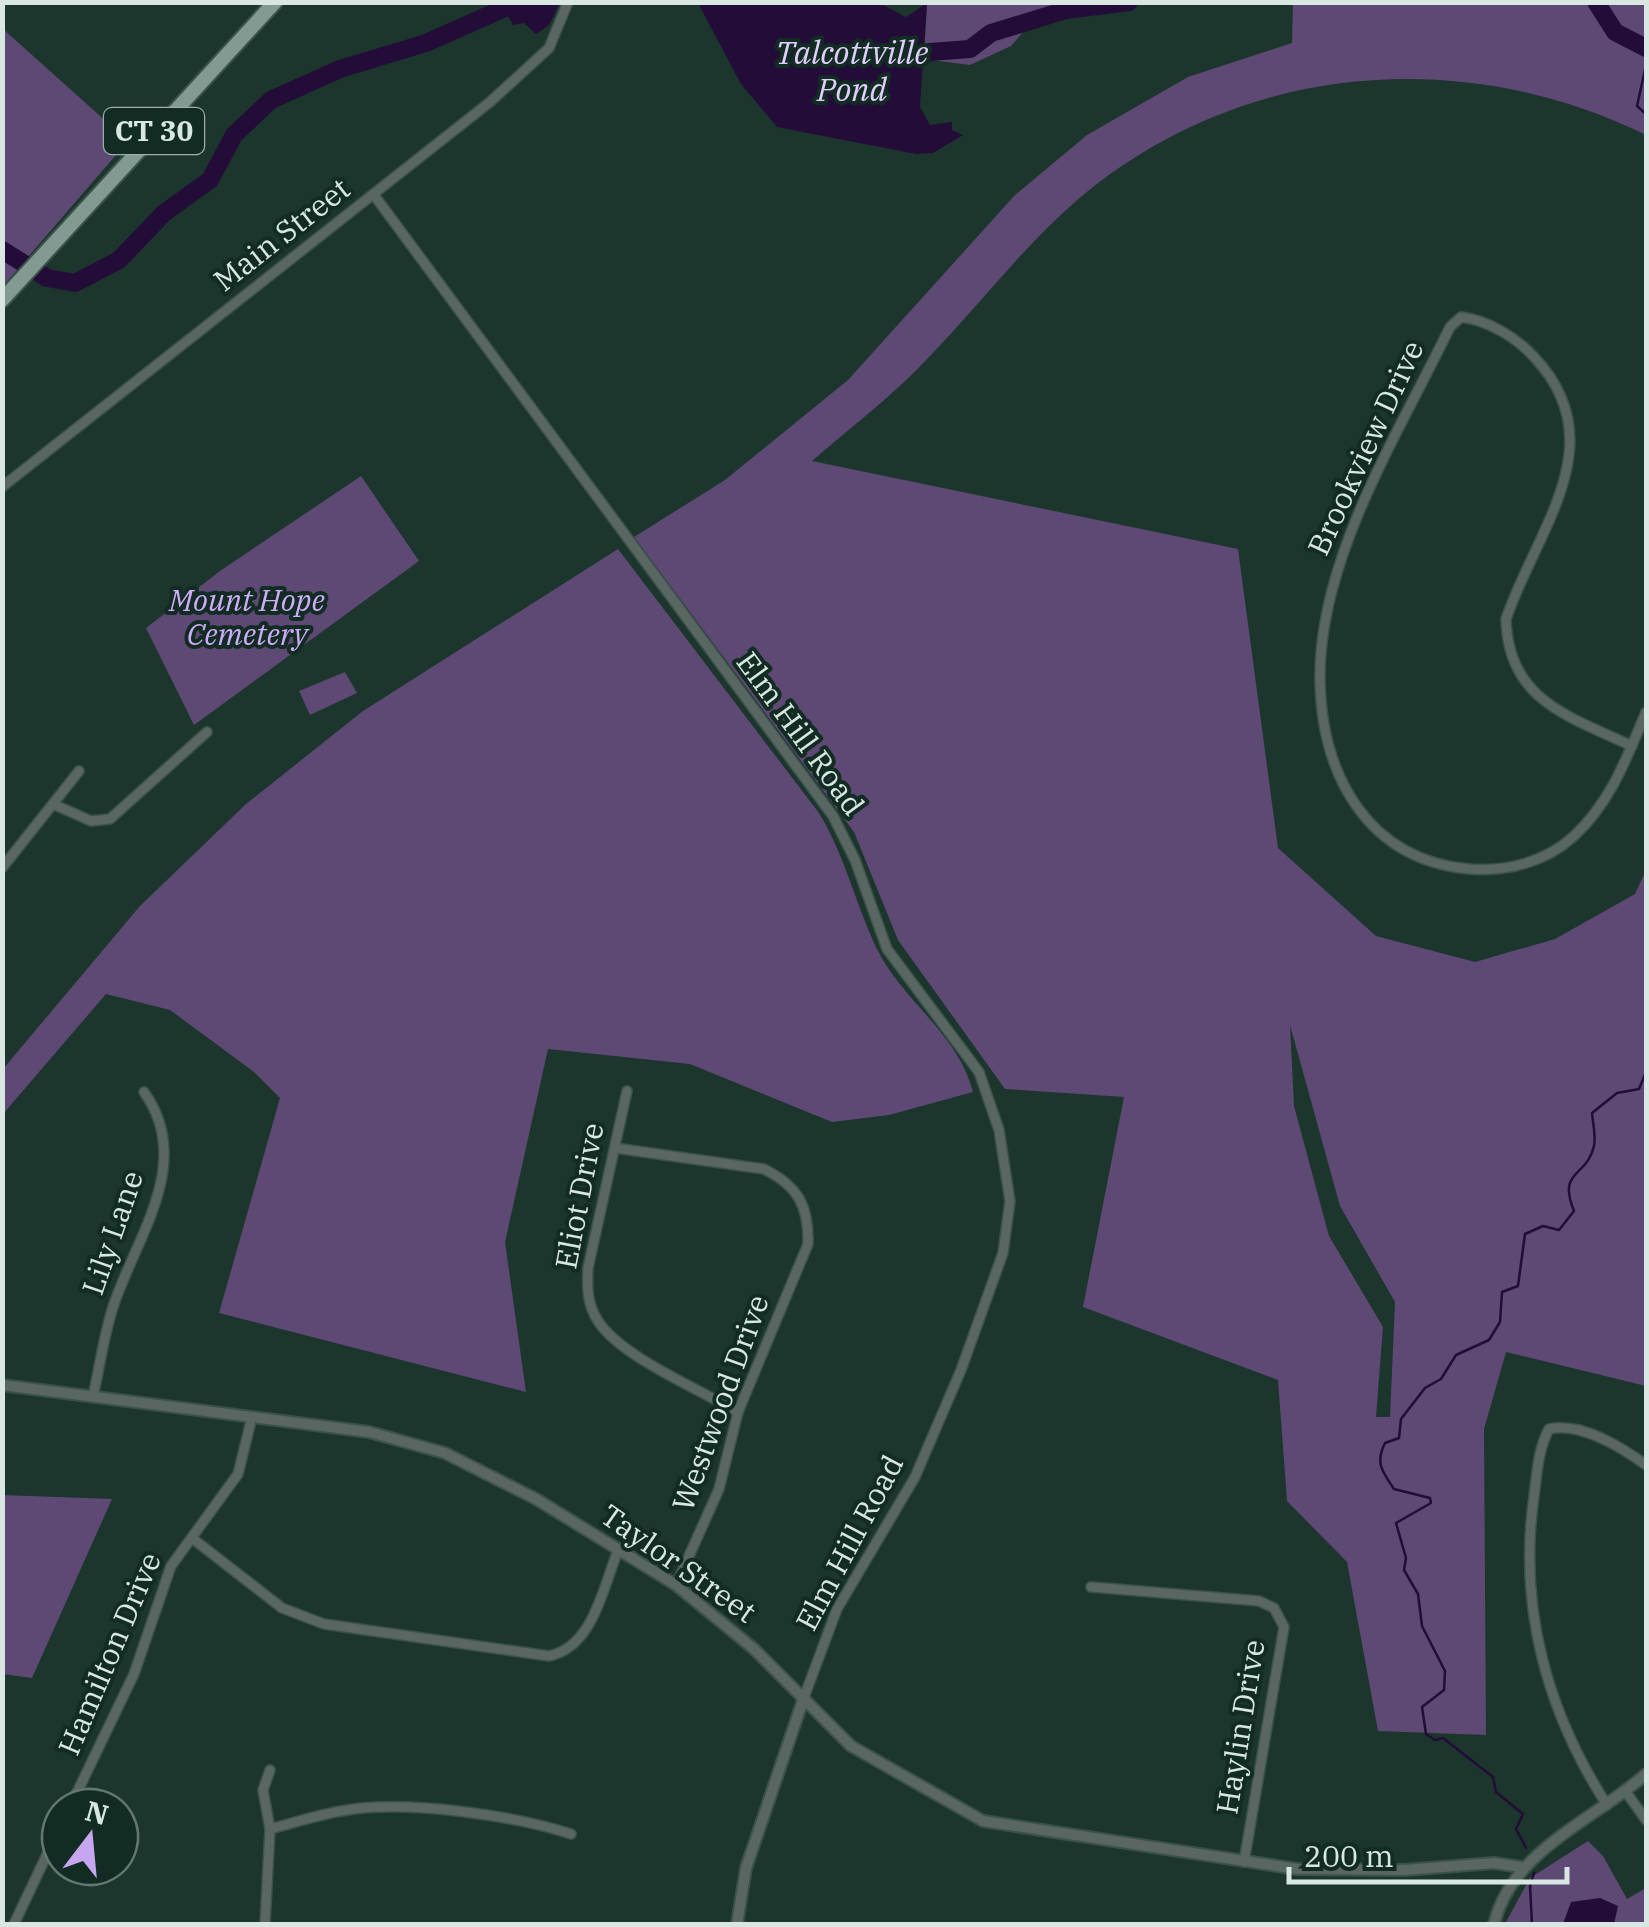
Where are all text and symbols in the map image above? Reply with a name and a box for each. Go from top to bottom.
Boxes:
water label: Talcottville Pond [775,31,929,110]
road number: CT 30 [104,108,204,154]
street label: Main Street [205,168,357,299]
street label: Brookview Drive [1298,334,1431,561]
park label: Mount Hope Cemetery [168,580,325,653]
street label: Elm Hill Road [729,643,874,823]
street label: Eliot Drive [545,1119,612,1272]
street label: Lily Lane [72,1165,151,1300]
street label: Westwood Drive [662,1289,777,1516]
street label: Elm Hill Road [786,1448,911,1637]
street label: Taylor Street [594,1495,764,1631]
street label: Hamilton Drive [48,1546,169,1761]
street label: Haylin Drive [1206,1637,1273,1817]
north arrow [40,1787,140,1887]
text: N [81,1792,113,1833]
scale bar [1289,1822,1566,1884]
text: 200 m [1304,1836,1394,1875]

